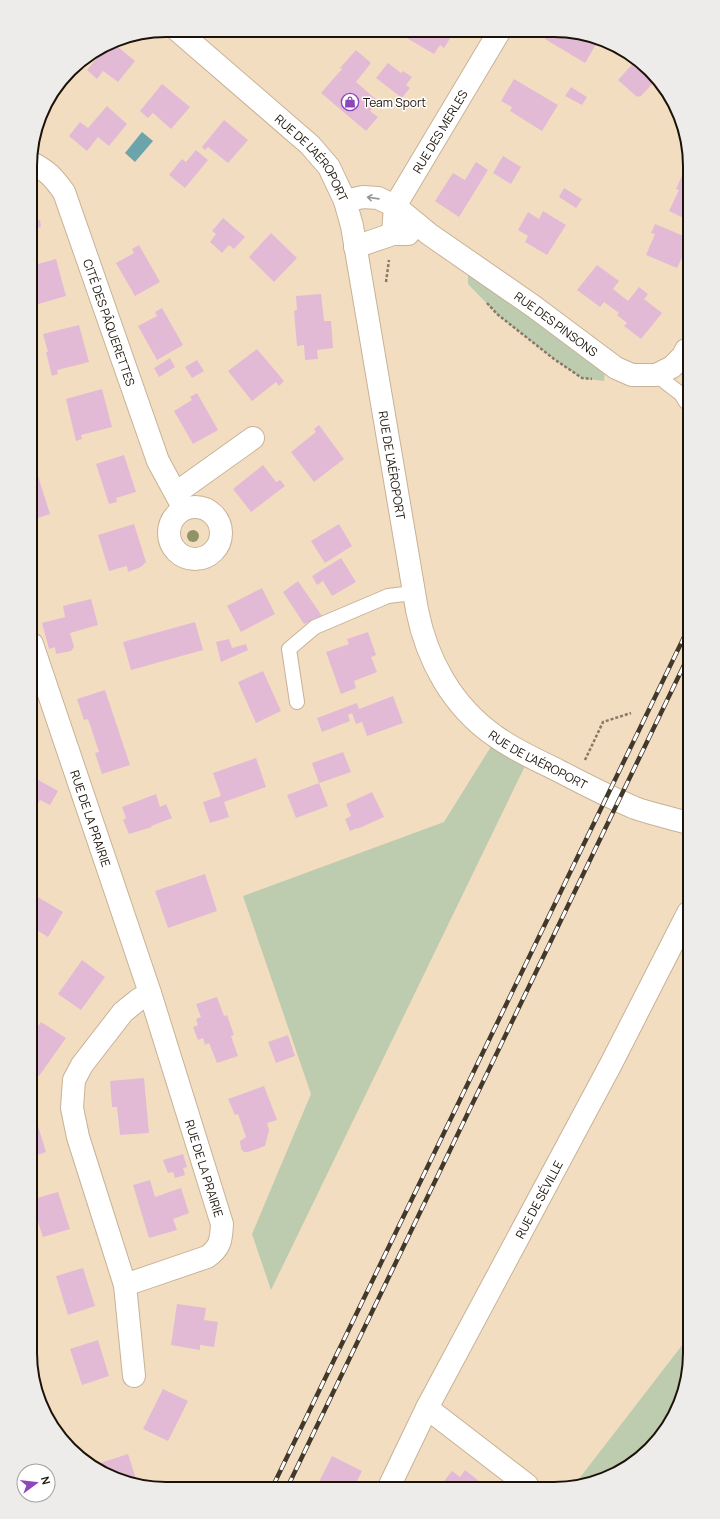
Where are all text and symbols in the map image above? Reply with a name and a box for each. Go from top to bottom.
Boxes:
street label: RUE DES MERLES [408,87,471,176]
shop icon: Team Sport [340,92,360,112]
place label: Team Sport [363,94,426,111]
street label: RUE DE L'AÉROPORT [271,110,353,205]
one-way arrow [367,194,380,202]
street label: CITÉ DES PÂQUERETTES [79,256,140,388]
street label: RUE DES PINSONS [511,287,601,360]
street label: RUE DE L'AÉROPORT [375,410,410,522]
street label: RUE DE L'AÉROPORT [485,726,591,793]
street label: RUE DE LA PRAIRIE [67,768,115,869]
street label: RUE DE LA PRAIRIE [181,1117,228,1219]
street label: RUE DE SÉVILLE [511,1157,566,1241]
north arrow [16,1463,56,1503]
text: N [38,1475,54,1486]

